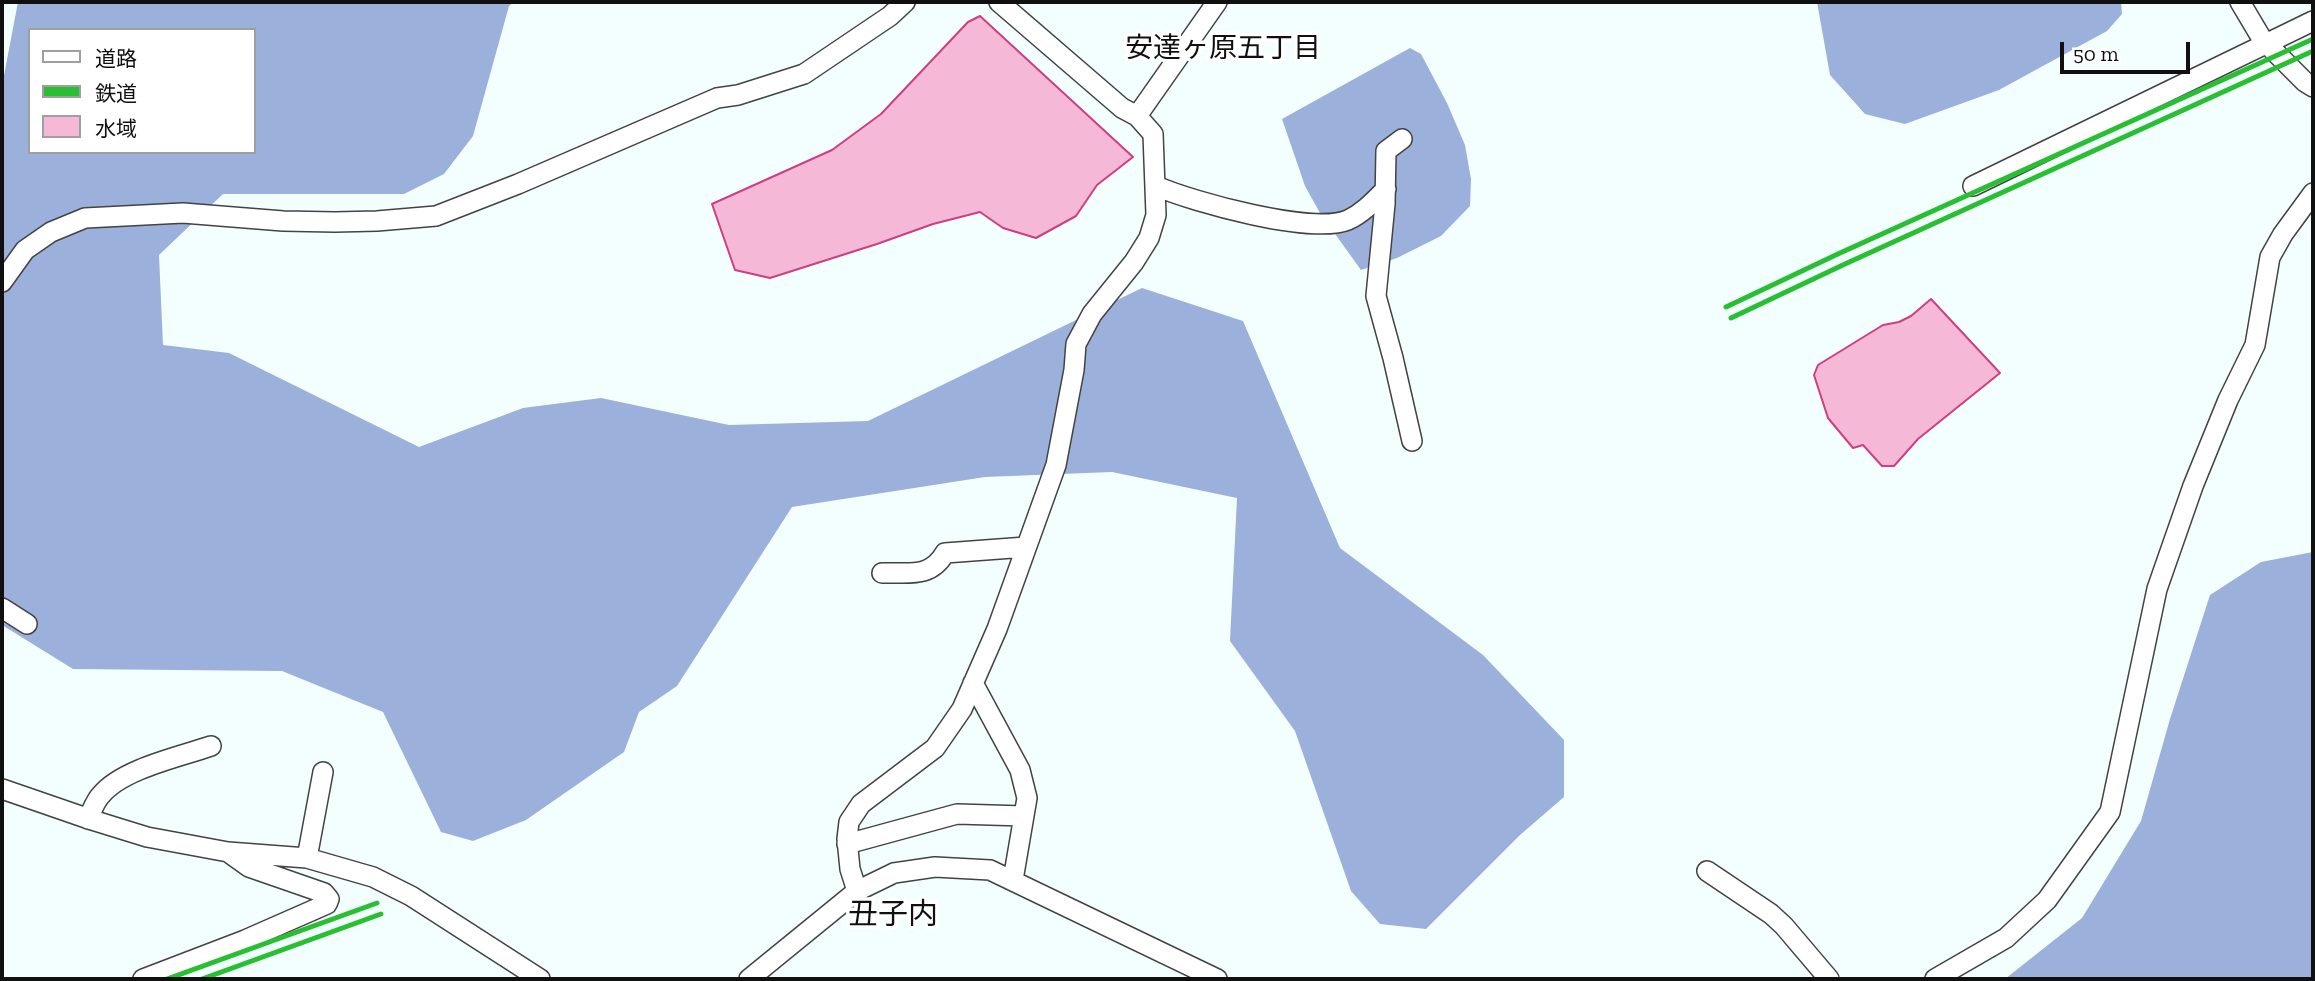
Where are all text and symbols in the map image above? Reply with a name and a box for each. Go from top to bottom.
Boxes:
legend [28,28,256,154]
scale bar [2063,28,2192,72]
district label: 安達ヶ原五丁目 [1125,32,1321,66]
text: 50 m [2073,41,2119,66]
text: 道路 [95,46,137,71]
text: 鉄道 [95,81,137,106]
text: 水域 [95,116,137,141]
district label: 丑子内 [848,897,938,933]

